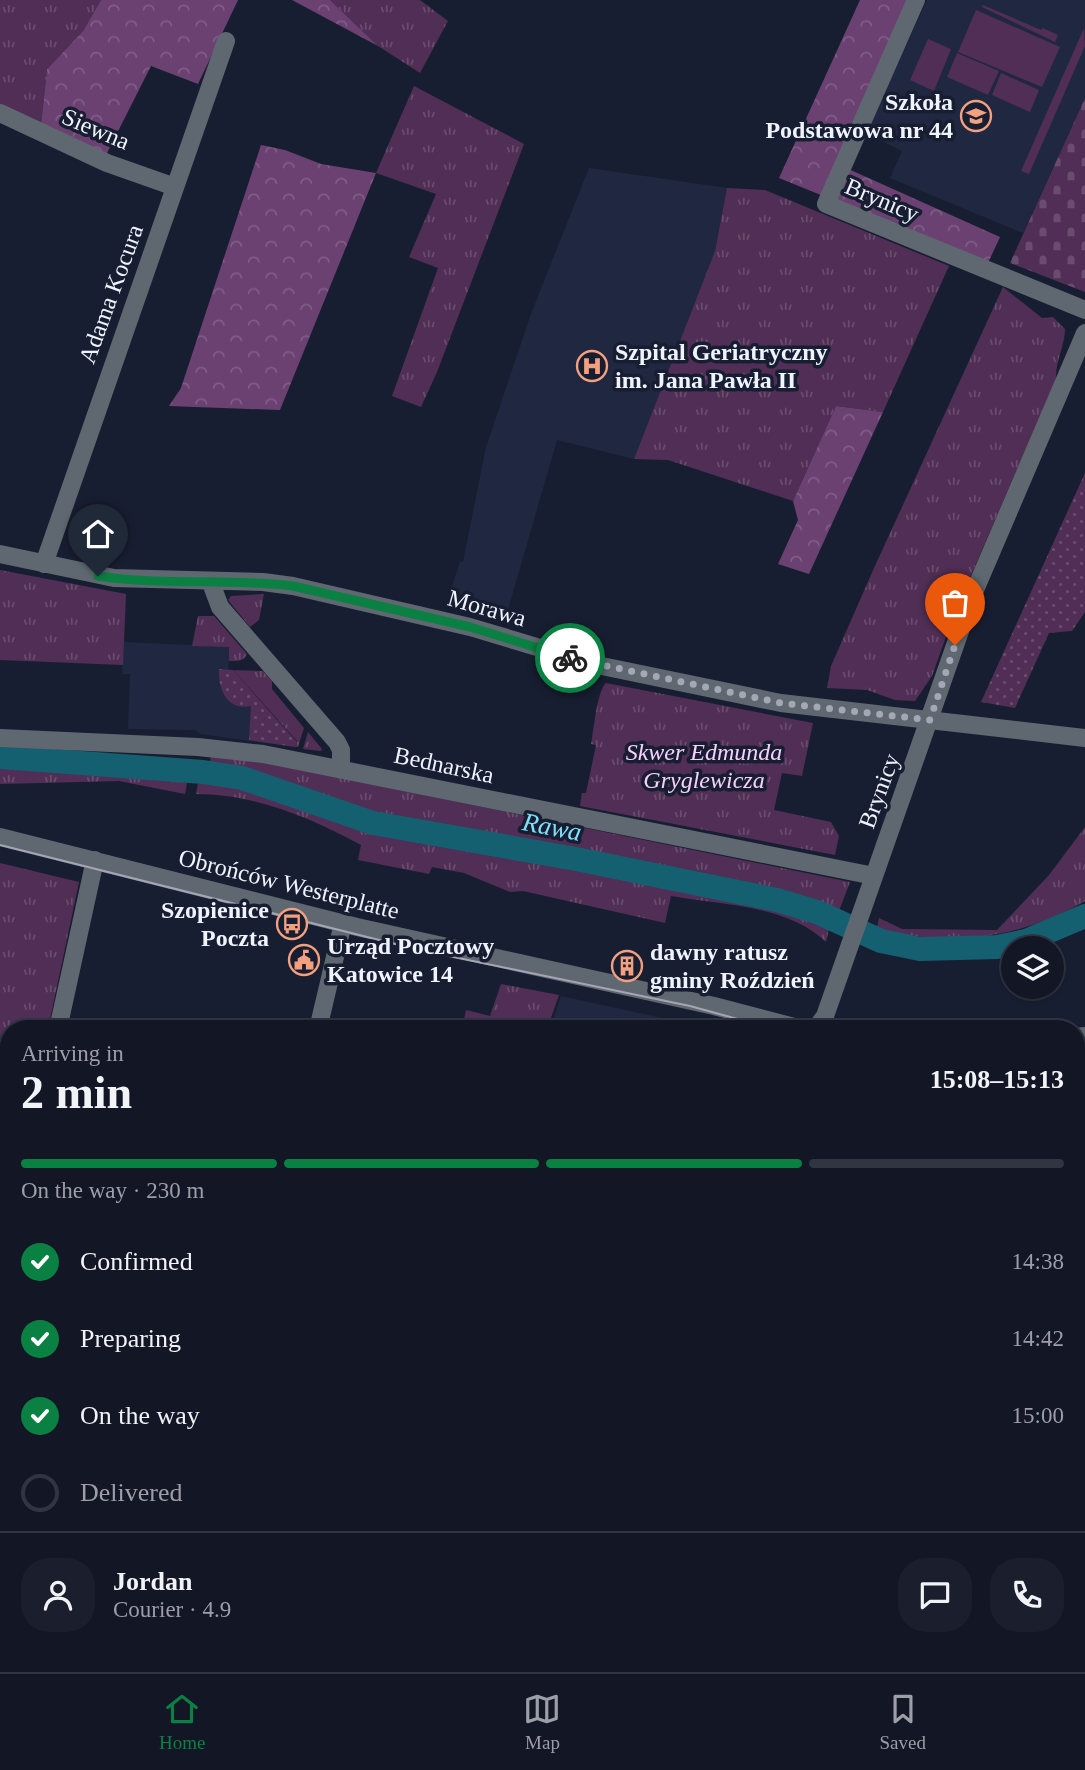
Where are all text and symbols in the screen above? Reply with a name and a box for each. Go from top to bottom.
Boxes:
place label: Szkoła Podstawowa nr 44 [765,89,953,143]
school or university icon: Szkoła Podstawowa nr 44 [959,99,993,133]
street label: Siewna [58,103,134,155]
street label: Brynicy [841,173,923,227]
street label: Adama Kocura [74,221,148,367]
place label: Szpital Geriatryczny im. Jana Pawła II [615,339,828,393]
hospital icon: Szpital Geriatryczny im. Jana Pawła II [575,349,609,383]
pin [68,504,128,576]
icon: home [79,515,117,553]
pin [925,573,985,645]
street label: Morawa [445,584,529,632]
icon: bag [936,584,974,622]
courier [535,623,605,693]
icon: bike [551,639,589,677]
park label: Skwer Edmunda Gryglewicza [626,739,782,793]
street label: Bednarska [392,742,497,788]
street label: Brynicy [854,750,904,832]
water label: Rawa [519,807,584,847]
street label: Obrońców Westerplatte [176,844,402,924]
place label: Szopienice Poczta [161,897,269,951]
bus stop icon: Szopienice Poczta [275,907,309,941]
place label: Urząd Pocztowy Katowice 14 [327,933,494,987]
map controls [1001,936,1064,999]
button: layers [1001,936,1064,999]
place label: dawny ratusz gminy Roździeń [650,939,815,993]
public building icon: Urząd Pocztowy Katowice 14 [287,943,321,977]
building icon: dawny ratusz gminy Roździeń [610,949,644,983]
text: Arriving in [21,1041,124,1066]
text: 15:08–15:13 [930,1065,1064,1094]
text: 2 min [21,1067,132,1118]
text: On the way · 230 m [21,1178,204,1203]
icon: check [21,1243,59,1281]
text: Confirmed [80,1247,193,1276]
text: 14:38 [1012,1249,1064,1274]
icon: check [21,1320,59,1358]
text: Preparing [80,1324,181,1353]
text: 14:42 [1012,1326,1064,1351]
icon: check [21,1397,59,1435]
text: On the way [80,1401,200,1430]
text: 15:00 [1012,1403,1064,1428]
text: Delivered [80,1478,183,1507]
button: person [21,1558,95,1632]
button: chat [898,1558,972,1632]
button: phone [990,1558,1064,1632]
text: Jordan [113,1567,192,1596]
text: Courier · 4.9 [113,1597,231,1622]
tab: Home [159,1690,205,1754]
tab: Map [523,1690,561,1754]
tab: Saved [880,1690,926,1754]

